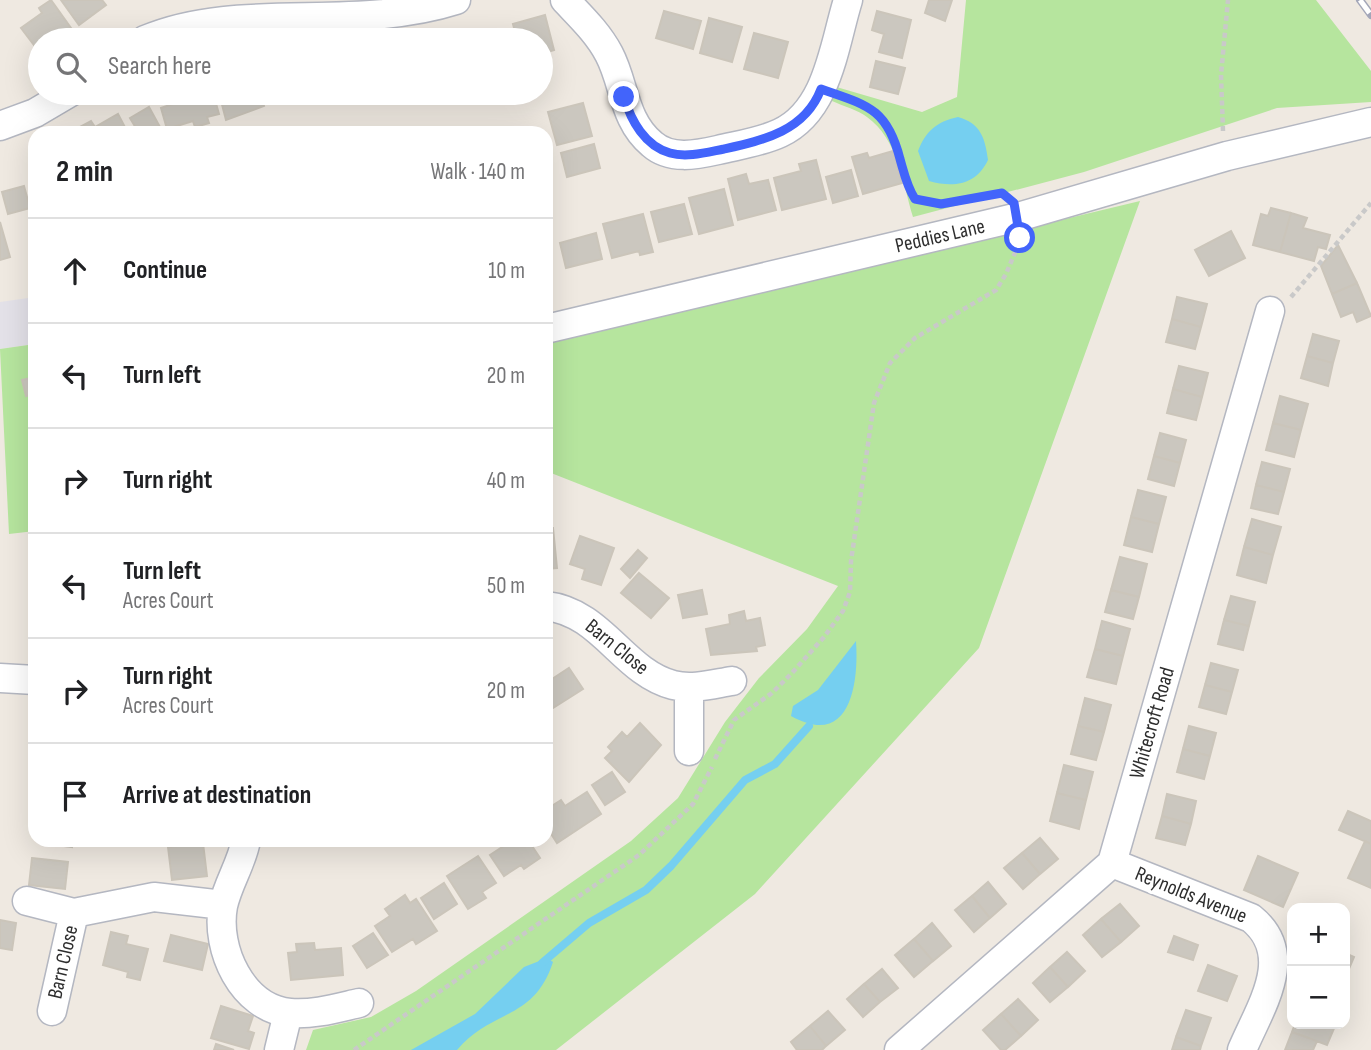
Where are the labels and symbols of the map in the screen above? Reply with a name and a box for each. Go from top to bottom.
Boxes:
route end [608,81,639,112]
street label: Peddies Lane [893,214,987,258]
route start [1004,222,1035,253]
street label: Barn Close [580,614,654,680]
street label: Whitecroft Road [1124,664,1180,782]
street label: Reynolds Avenue [1131,861,1251,929]
street label: Barn Close [42,923,84,1001]

